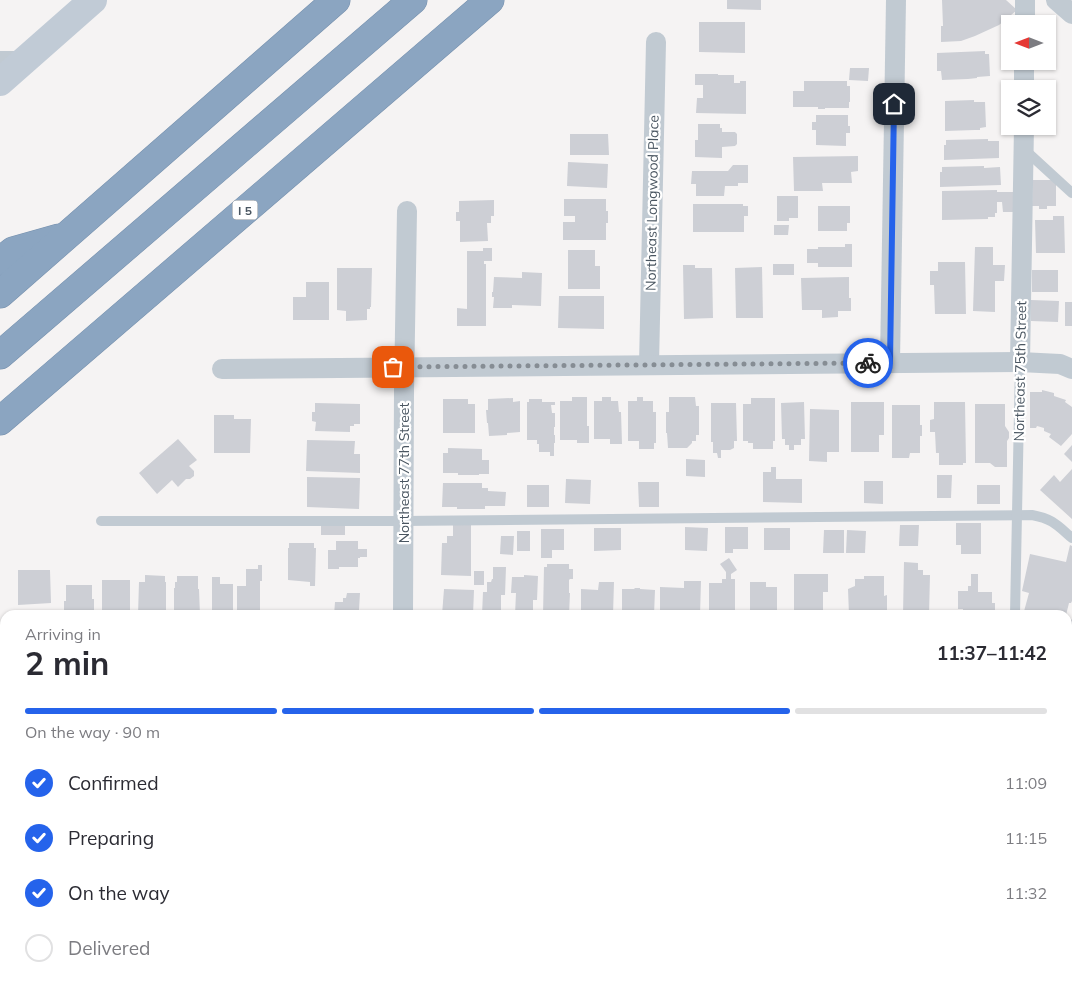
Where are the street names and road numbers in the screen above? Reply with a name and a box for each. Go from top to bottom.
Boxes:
street label: Northeast Longwood Place [641,115,663,291]
road number: I 5 [232,200,258,220]
street label: Northeast 75th Street [1010,300,1030,442]
street label: Northeast 77th Street [395,403,413,543]

